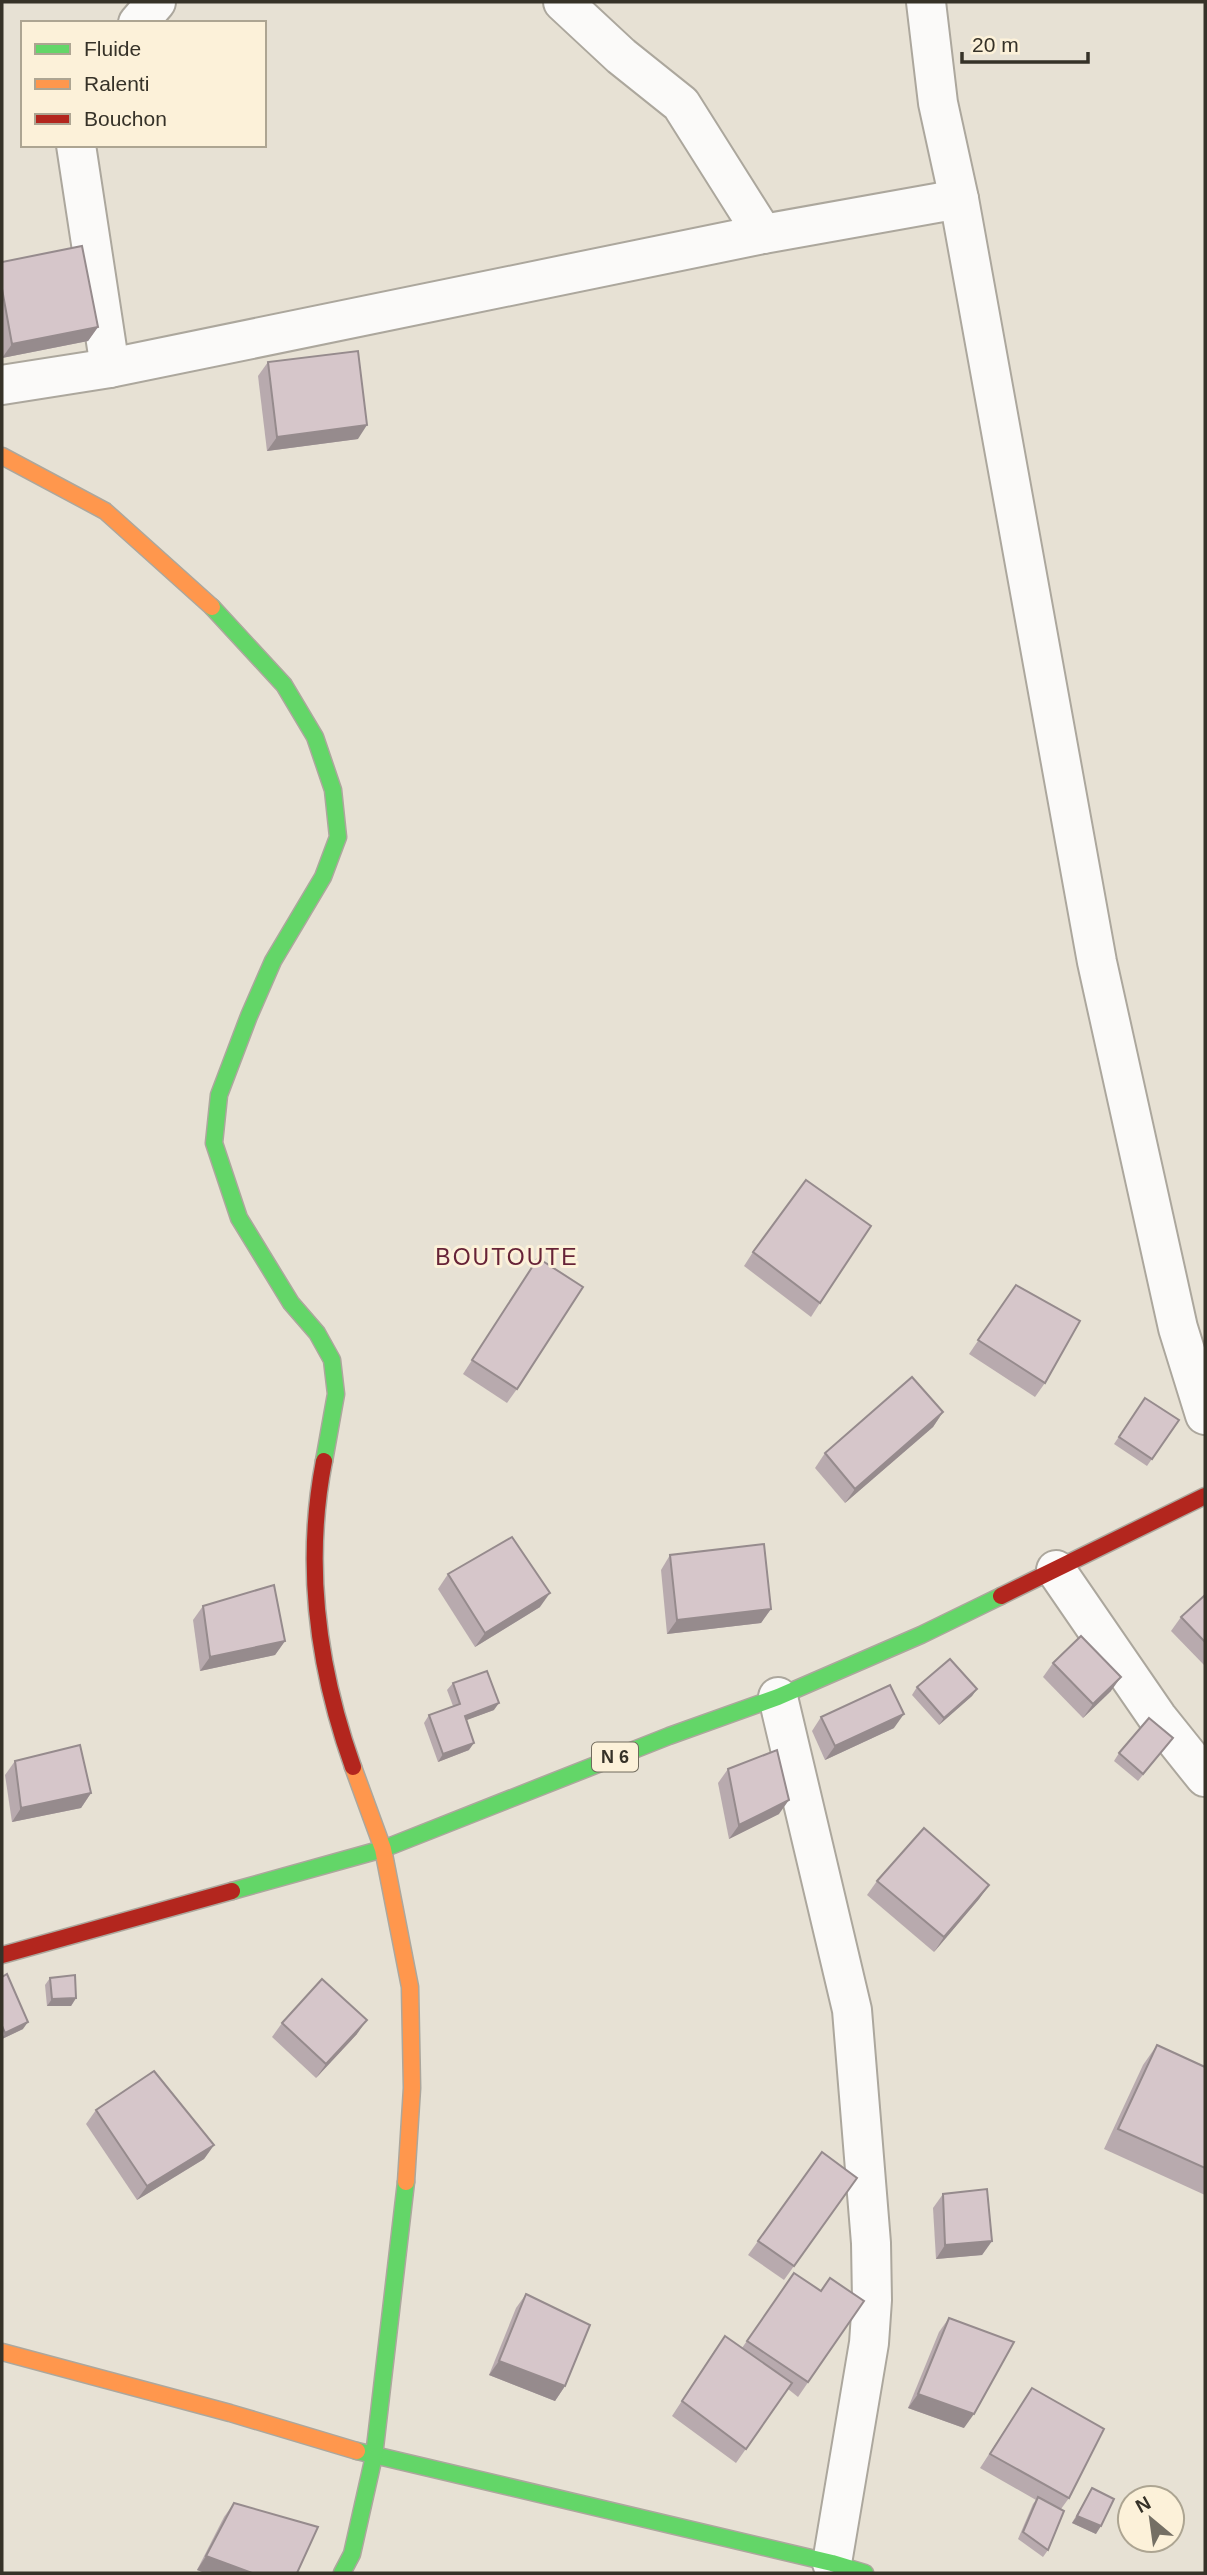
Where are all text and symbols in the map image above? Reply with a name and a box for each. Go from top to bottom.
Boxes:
legend [21,21,266,147]
scale bar [962,21,1088,65]
text: 20 m [972,33,1019,56]
text: Fluide [84,37,141,60]
text: Ralenti [84,72,149,95]
text: Bouchon [84,107,167,130]
district label: BOUTOUTE [435,1244,579,1270]
road number: N 6 [592,1742,638,1772]
north arrow [1116,2484,1186,2554]
text: N [1132,2492,1154,2517]

